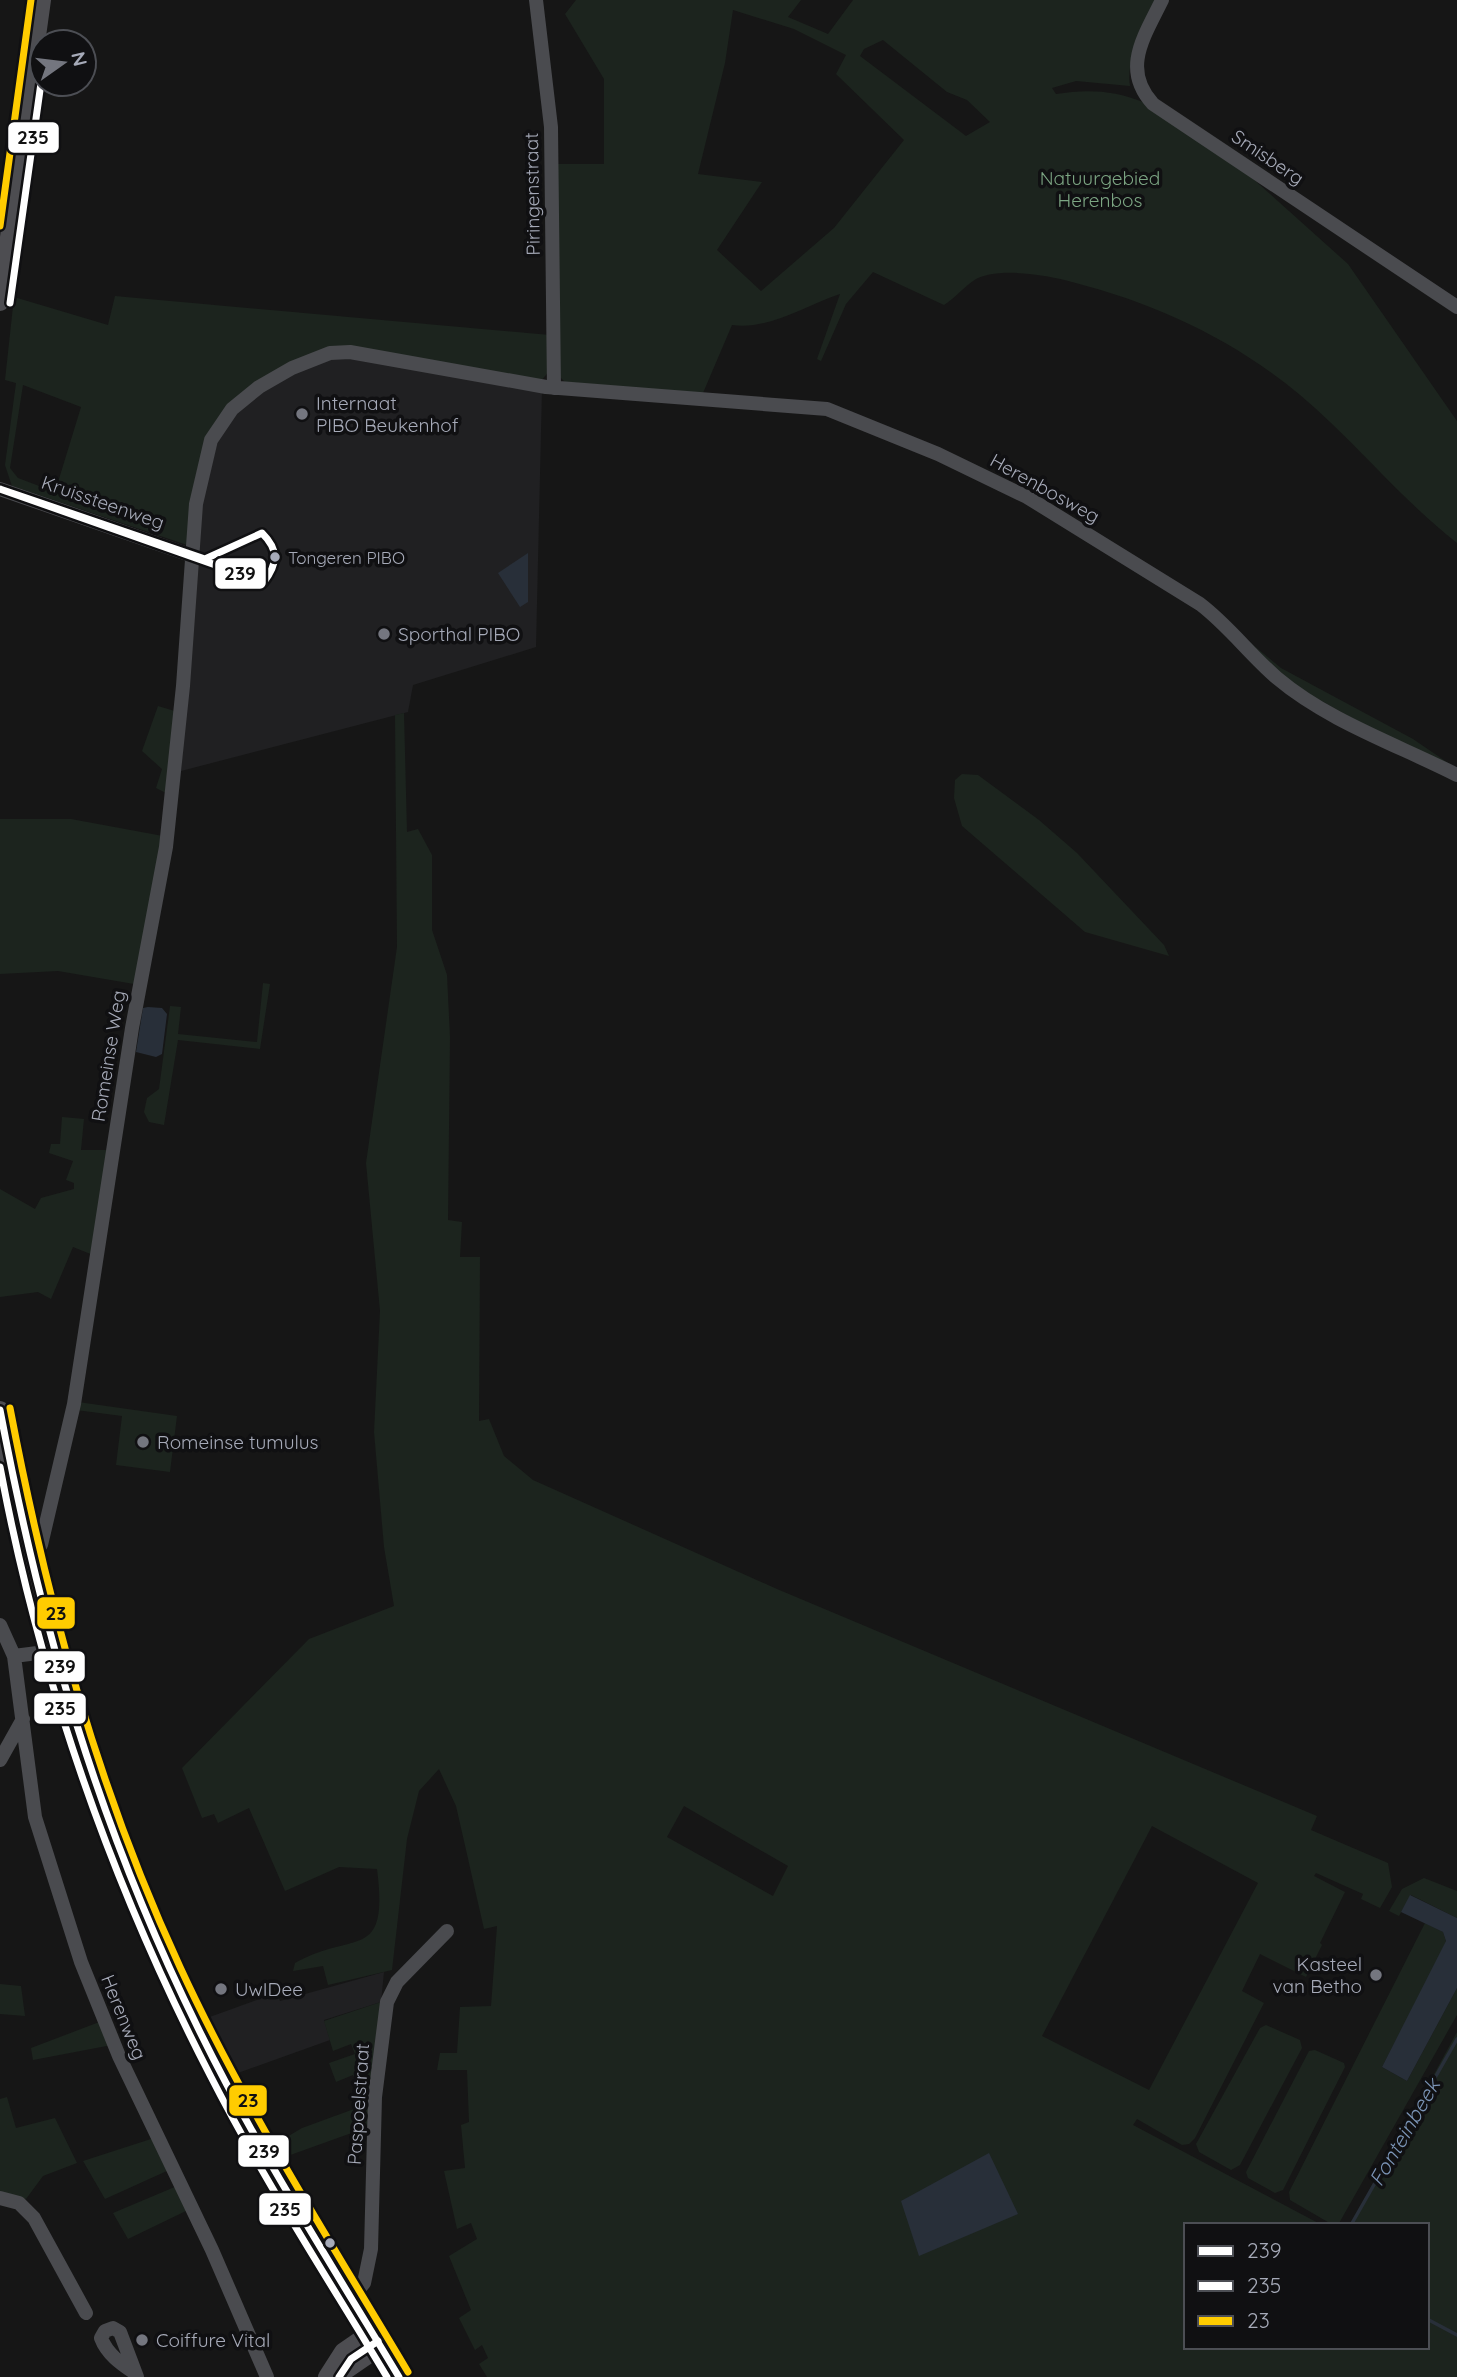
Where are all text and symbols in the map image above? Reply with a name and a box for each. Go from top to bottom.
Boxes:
north arrow [28,28,98,98]
text: N [66,49,93,69]
line badge: 235 [7,121,60,154]
street label: Smisberg [1227,124,1309,190]
text: 235 [17,125,49,149]
street label: Piringenstraat [519,132,545,256]
park label: Natuurgebied Herenbos [1040,166,1160,212]
place label: Internaat PIBO Beukenhof [316,391,459,437]
marker: Internaat PIBO Beukenhof [294,406,310,422]
street label: Herenbosweg [986,448,1104,528]
street label: Kruissteenweg [38,470,168,534]
place label: Tongeren PIBO [288,547,405,568]
marker: Tongeren PIBO [268,550,282,564]
line badge: 239 [214,557,267,590]
text: 239 [224,561,256,585]
place label: Sporthal PIBO [398,622,520,646]
marker: Sporthal PIBO [376,626,392,642]
street label: Romeinse Weg [86,989,130,1123]
place label: Romeinse tumulus [157,1430,319,1454]
marker: Romeinse tumulus [135,1434,151,1450]
line badge: 23 [36,1596,76,1630]
text: 23 [45,1601,67,1625]
line badge: 239 [33,1650,86,1683]
text: 239 [44,1654,76,1678]
line badge: 235 [33,1692,87,1725]
text: 235 [44,1696,76,1720]
place label: Kasteel van Betho [1273,1952,1362,1998]
marker: Kasteel van Betho [1368,1967,1384,1983]
street label: Herenweg [96,1971,152,2063]
place label: UwIDee [235,1977,303,2001]
marker: UwIDee [213,1981,229,1997]
street label: Paspoelstraat [342,2042,374,2166]
water label: Fonteinbeek [1363,2072,1446,2190]
line badge: 23 [228,2084,268,2117]
text: 23 [237,2088,259,2112]
line badge: 239 [237,2134,290,2168]
text: 239 [248,2139,280,2163]
line badge: 235 [258,2192,312,2226]
text: 235 [269,2197,301,2221]
legend [1184,2223,1429,2349]
unlabelled marker [323,2236,337,2250]
text: 239 [1247,2237,1281,2263]
text: 235 [1247,2272,1281,2298]
text: 23 [1247,2307,1270,2333]
place label: Coiffure Vital [156,2328,270,2352]
marker: Coiffure Vital [134,2332,150,2348]

